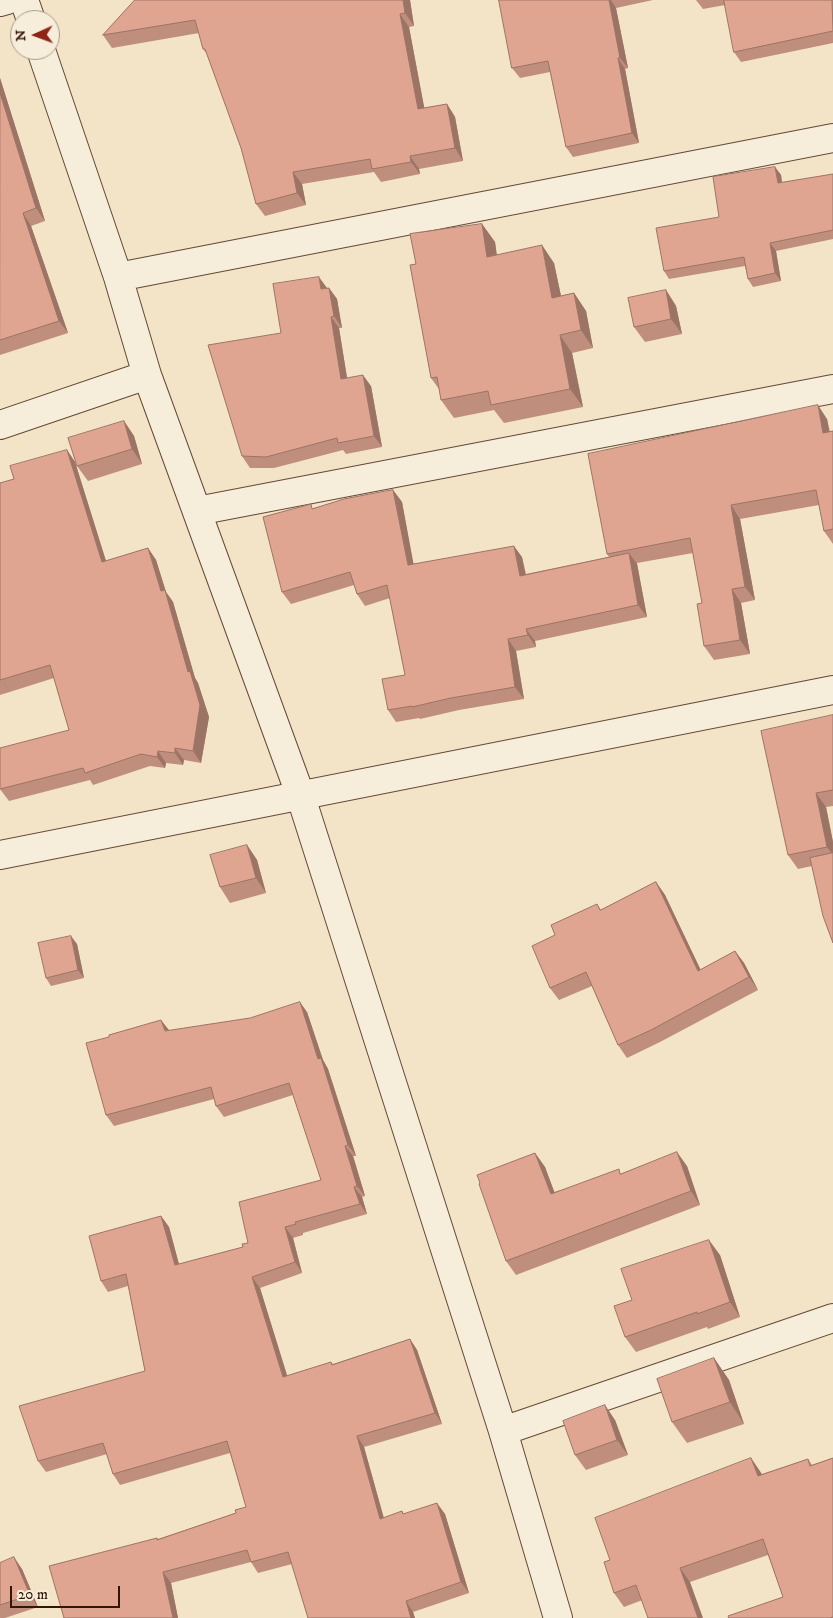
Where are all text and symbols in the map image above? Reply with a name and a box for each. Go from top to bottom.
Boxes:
north arrow [10,10,60,60]
text: N [12,29,30,42]
scale bar [12,1576,122,1608]
text: 20 m [18,1585,48,1604]

